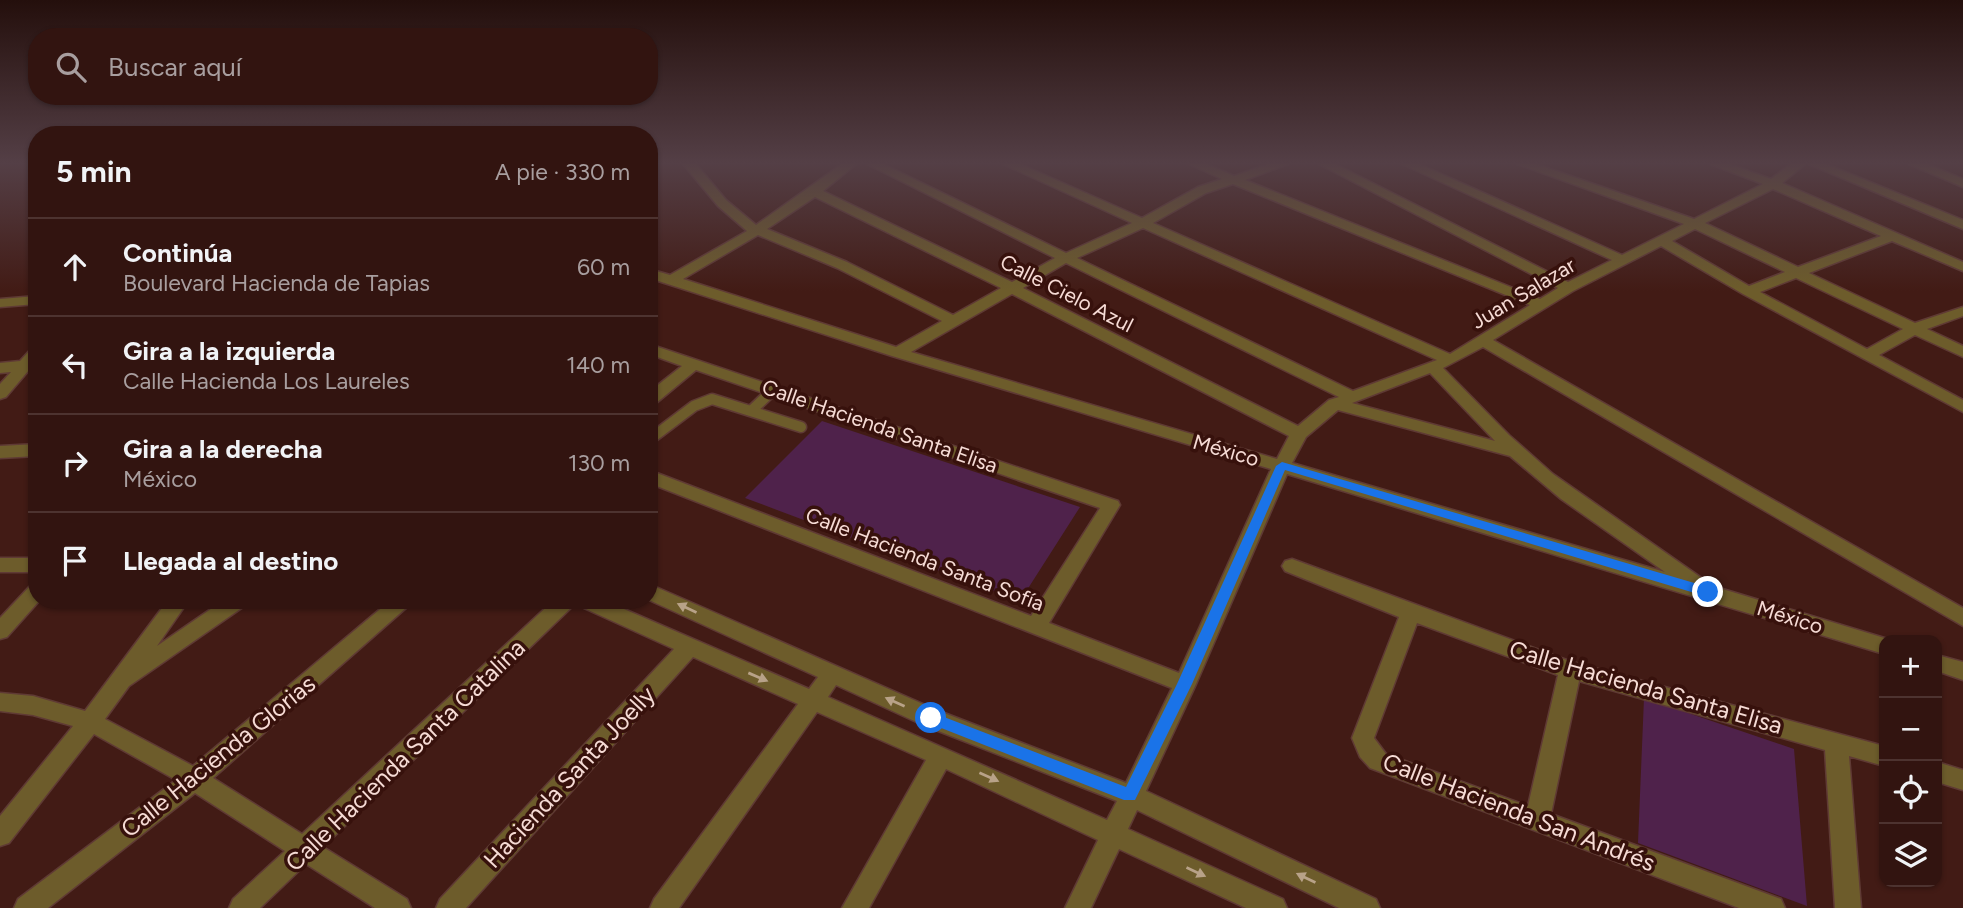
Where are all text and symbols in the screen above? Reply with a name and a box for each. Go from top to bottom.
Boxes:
search box [28,28,658,105]
icon: search [52,48,90,86]
text: Buscar aquí [108,51,242,83]
text: 5 min [56,153,132,190]
text: A pie · 330 m [495,158,630,186]
text: Continúa [123,237,232,269]
icon: ahead [56,248,94,286]
street label: Calle Cielo Azul [996,249,1138,337]
street label: Juan Salazar [1466,252,1580,334]
text: 60 m [577,253,630,281]
text: Boulevard Hacienda de Tapias [123,269,430,297]
text: Gira a la izquierda [123,335,335,367]
icon: left [56,346,94,384]
text: 140 m [566,351,630,379]
text: Calle Hacienda Los Laureles [123,367,410,395]
street label: Calle Hacienda Santa Elisa [759,374,1001,478]
street label: México [1190,429,1262,471]
text: Gira a la derecha [123,433,323,465]
icon: right [56,444,94,482]
text: 130 m [568,449,630,477]
text: México [123,465,197,493]
street label: Calle Hacienda Santa Sofía [802,502,1048,616]
icon: arrive [56,542,94,580]
text: Llegada al destino [123,545,338,577]
route end [1692,576,1723,607]
street label: México [1754,595,1826,639]
one-way arrow [677,602,697,614]
street label: Calle Hacienda Santa Catalina [279,633,531,877]
street label: Calle Hacienda Santa Elisa [1506,634,1786,740]
map controls [1879,635,1942,887]
button: + [1879,635,1942,698]
street label: Calle Hacienda Glorias [115,669,321,843]
one-way arrow [748,671,769,682]
street label: Hacienda Santa Joelly [477,680,661,874]
one-way arrow [884,696,905,707]
button: − [1879,698,1942,761]
route start [915,702,946,733]
street label: Calle Hacienda San Andrés [1379,747,1659,877]
button: locate [1879,761,1942,824]
one-way arrow [979,771,999,783]
button: layers [1879,824,1942,887]
one-way arrow [1186,866,1206,878]
one-way arrow [1296,873,1316,884]

